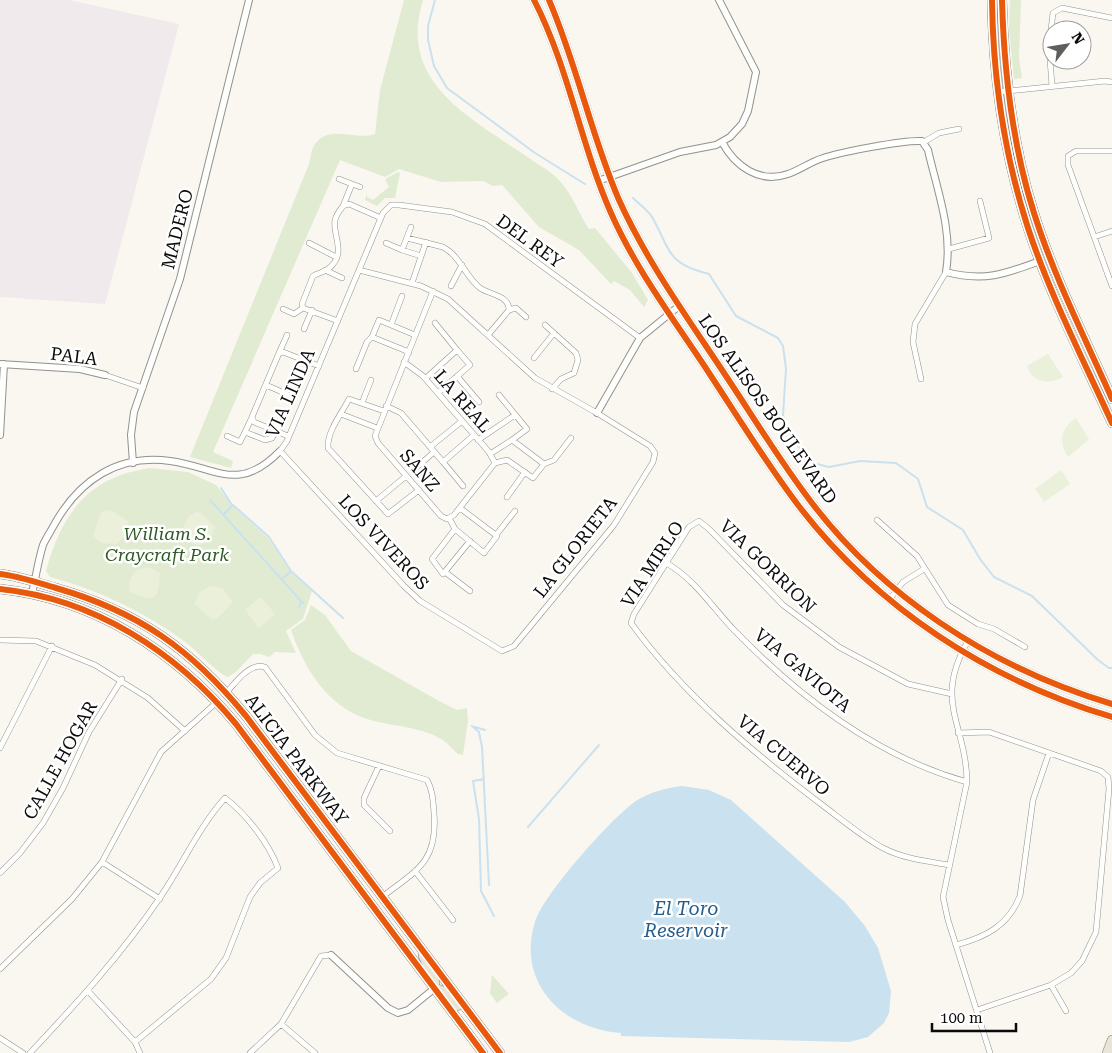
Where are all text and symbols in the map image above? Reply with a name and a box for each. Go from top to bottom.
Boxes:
north arrow [1042,20,1092,70]
text: N [1069,30,1088,47]
street label: MADERO [157,187,197,271]
street label: DEL REY [493,210,568,273]
street label: LOS ALISOS BOULEVARD [694,310,842,508]
street label: PALA [49,343,99,369]
street label: VIA LINDA [261,345,319,441]
street label: LA REAL [430,365,496,437]
street label: SANZ [396,445,444,495]
street label: LOS VIVEROS [335,490,433,594]
street label: LA GLORIETA [529,492,621,602]
street label: VIA GORRION [716,515,820,617]
street label: VIA MIRLO [616,517,688,611]
park label: William S. Craycraft Park [105,523,229,565]
street label: VIA GAVIOTA [751,624,856,717]
street label: ALICIA PARKWAY [241,690,353,829]
street label: CALLE HOGAR [19,697,101,823]
street label: VIA CUERVO [734,710,834,800]
water label: El Toro Reservoir [643,897,728,942]
scale bar [932,1000,1016,1032]
text: 100 m [940,1009,983,1027]

